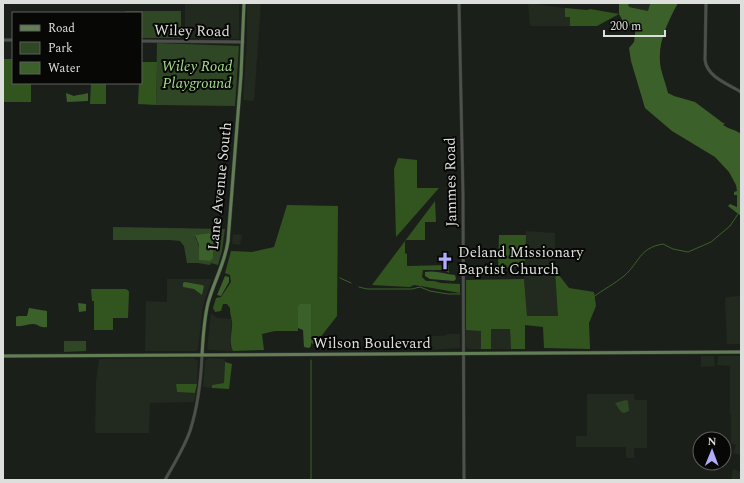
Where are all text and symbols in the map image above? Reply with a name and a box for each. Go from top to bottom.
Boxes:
legend [12,12,142,84]
scale bar [604,12,665,38]
text: 200 m [610,17,641,36]
text: Road [48,19,75,38]
street label: Wiley Road [154,19,230,43]
text: Park [48,39,73,58]
park label: Wiley Road Playground [161,55,233,95]
text: Water [48,59,80,78]
street label: Lane Avenue South [202,121,238,251]
street label: Jammes Road [439,137,463,227]
place label: Deland Missionary Baptist Church [458,241,584,281]
church icon: Deland Missionary Baptist Church [435,251,455,271]
street label: Wilson Boulevard [313,332,431,355]
north arrow [692,431,732,471]
text: N [708,433,717,450]

